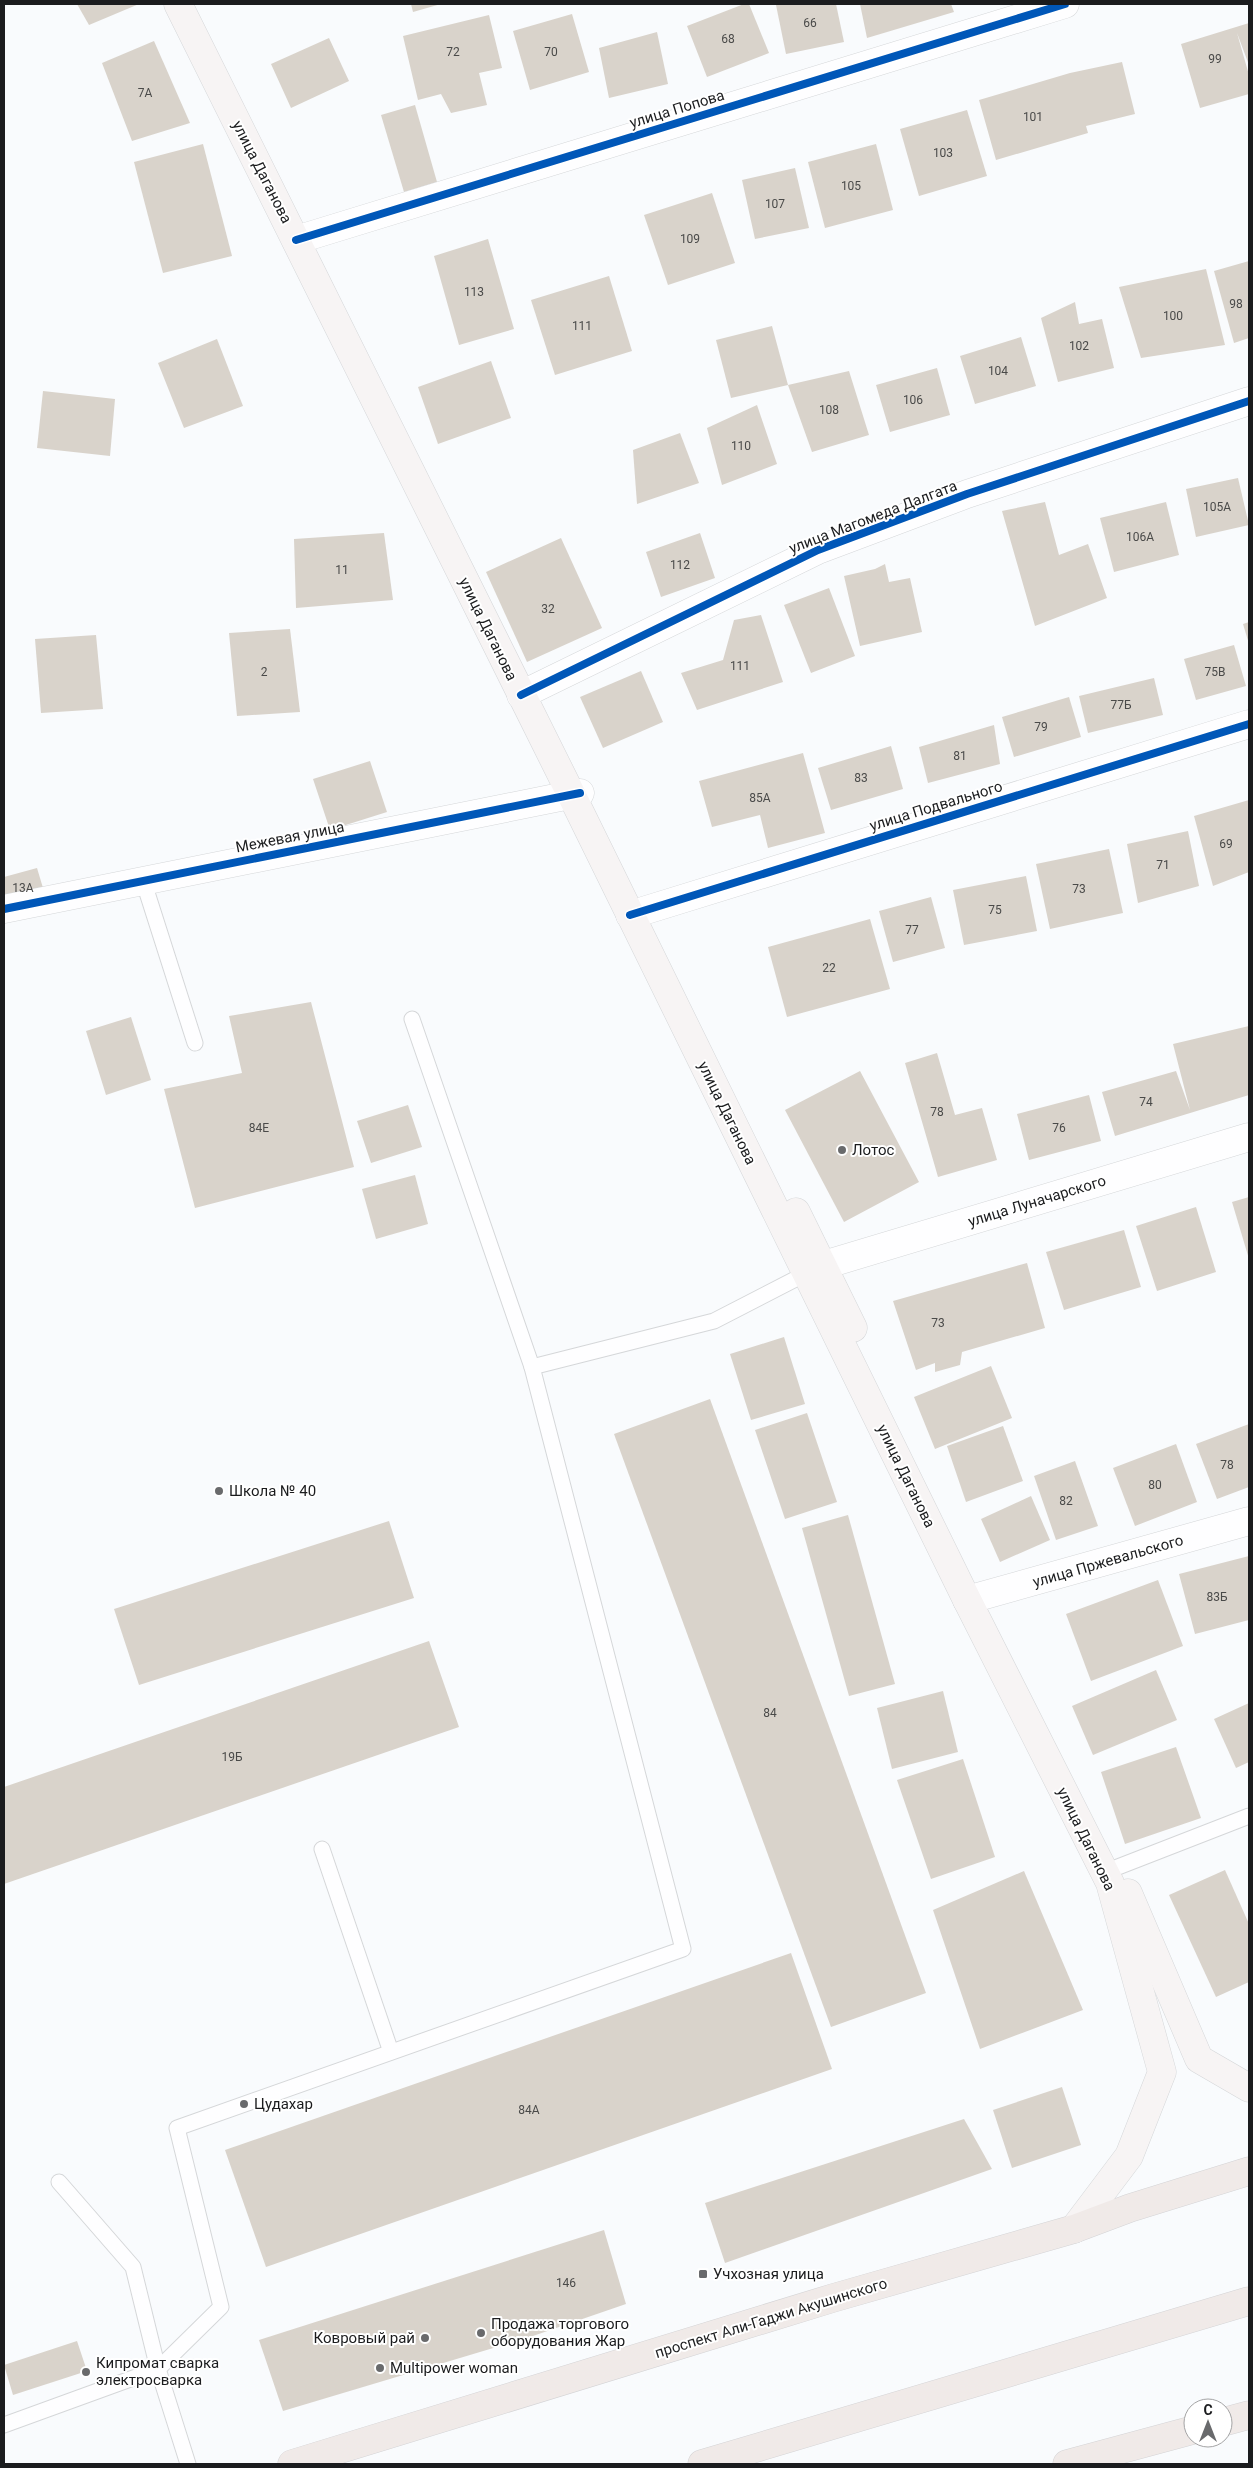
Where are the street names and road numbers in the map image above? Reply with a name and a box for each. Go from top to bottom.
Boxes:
street label: улица Попова [627,86,727,132]
street label: улица Даганова [228,118,296,226]
street label: улица Магомеда Далгата [786,477,960,557]
street label: улица Даганова [455,574,521,684]
street label: улица Подвального [867,777,1005,835]
street label: Межевая улица [234,818,346,856]
street label: улица Даганова [694,1058,760,1168]
street label: улица Луначарского [966,1171,1108,1231]
street label: улица Даганова [873,1421,939,1531]
street label: улица Пржевальского [1031,1531,1185,1591]
street label: улица Даганова [1053,1784,1119,1894]
street label: проспект Али-Гаджи Акушинского [653,2274,889,2362]

